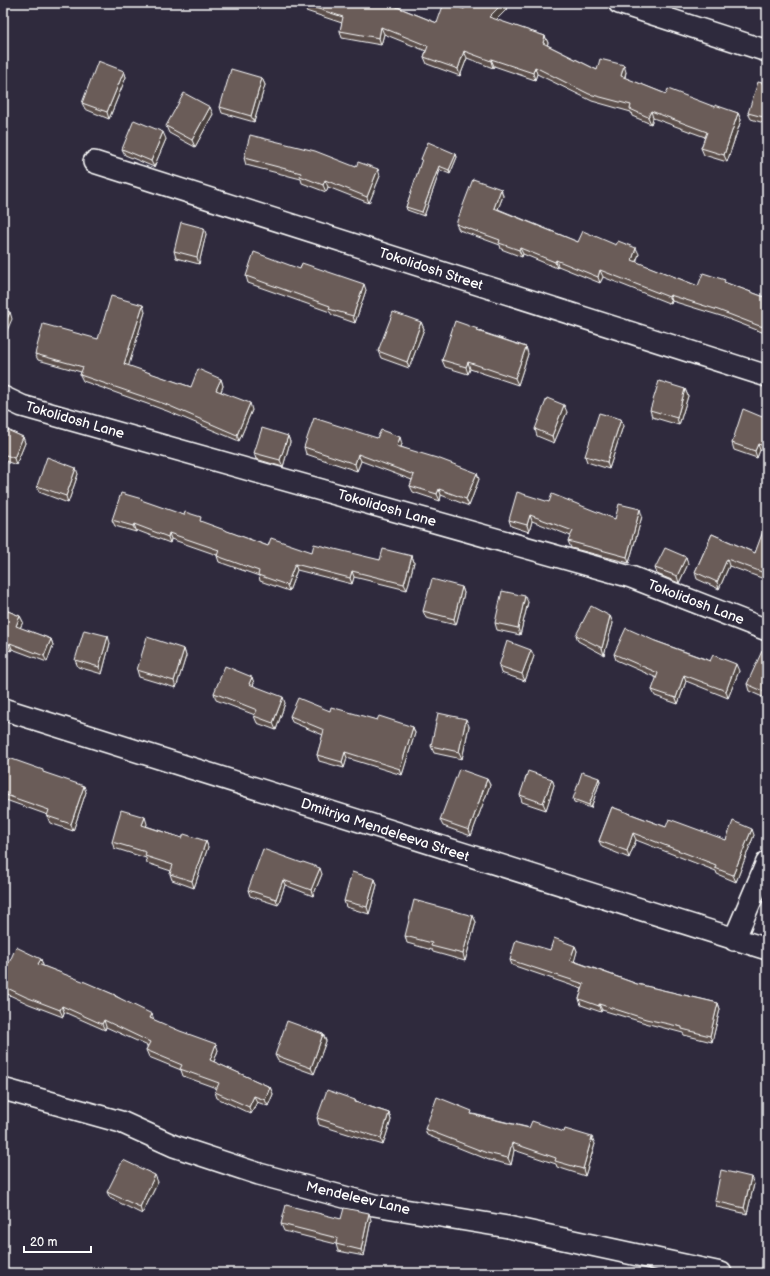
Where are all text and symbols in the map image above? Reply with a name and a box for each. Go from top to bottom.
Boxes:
street label: Tokolidosh Street [377,244,486,294]
street label: Tokolidosh Lane [24,398,126,442]
street label: Tokolidosh Lane [336,486,438,530]
street label: Tokolidosh Lane [645,576,747,628]
street label: Dmitriya Mendeleeva Street [299,795,472,865]
street label: Mendeleev Lane [304,1178,412,1218]
scale bar [24,1228,91,1254]
text: 20 m [30,1235,57,1250]

